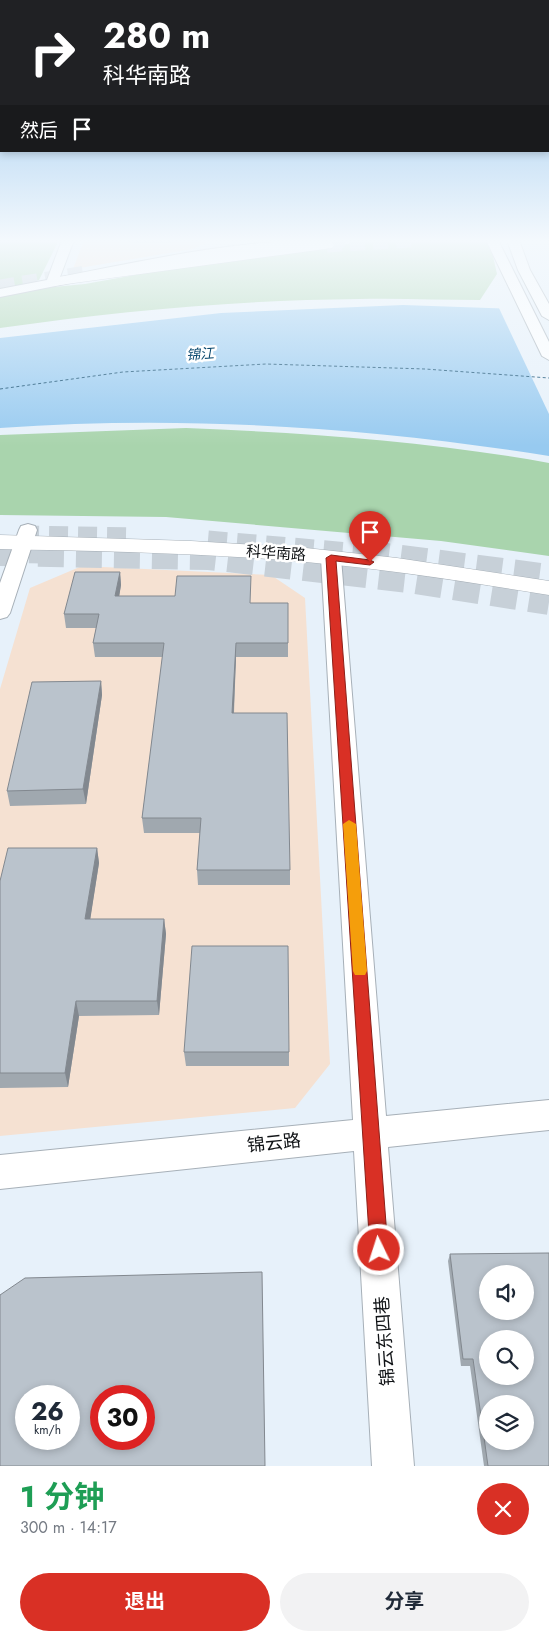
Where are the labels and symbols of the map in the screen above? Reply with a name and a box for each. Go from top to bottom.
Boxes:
water label: 锦江 [185,343,217,365]
pin [349,511,391,562]
street label: 科华南路 [245,540,307,566]
street label: 锦云路 [246,1127,302,1159]
position arrow [352,1223,404,1275]
street label: 锦云东四巷 [369,1295,401,1387]
speed limit sign: 30 [90,1385,155,1450]

